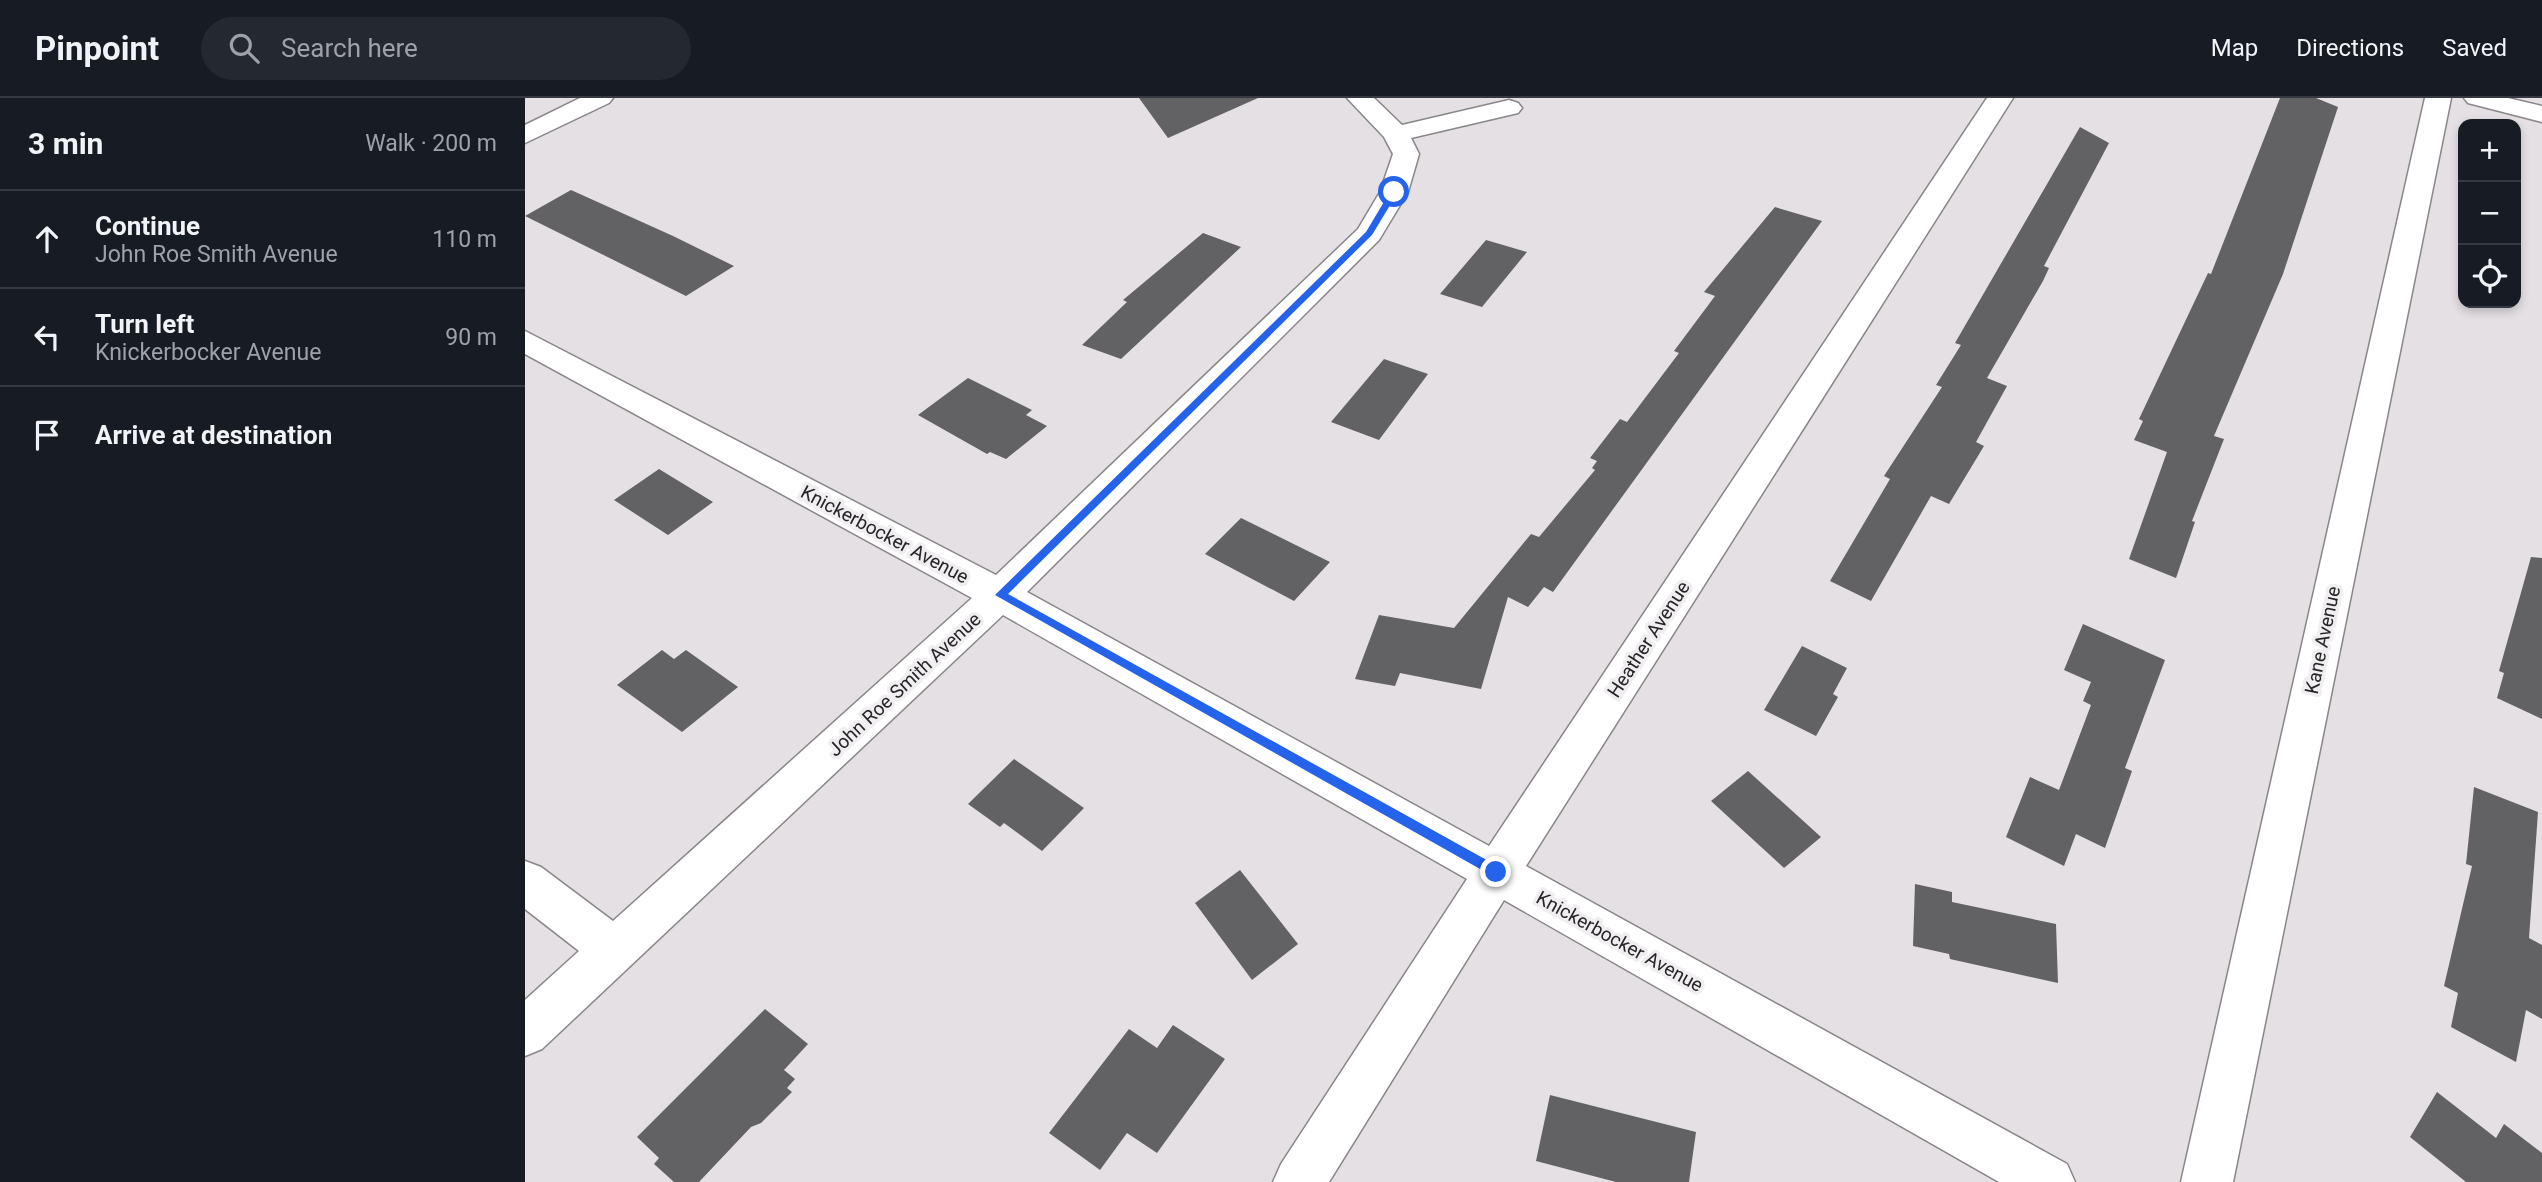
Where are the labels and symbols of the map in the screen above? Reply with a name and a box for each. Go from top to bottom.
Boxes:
route start [1378,176,1409,207]
street label: Knickerbocker Avenue [797,480,973,588]
street label: Heather Avenue [1602,577,1695,702]
street label: Kane Avenue [2300,584,2345,696]
street label: John Roe Smith Avenue [823,608,985,761]
route end [1480,856,1511,887]
street label: Knickerbocker Avenue [1532,886,1707,997]

